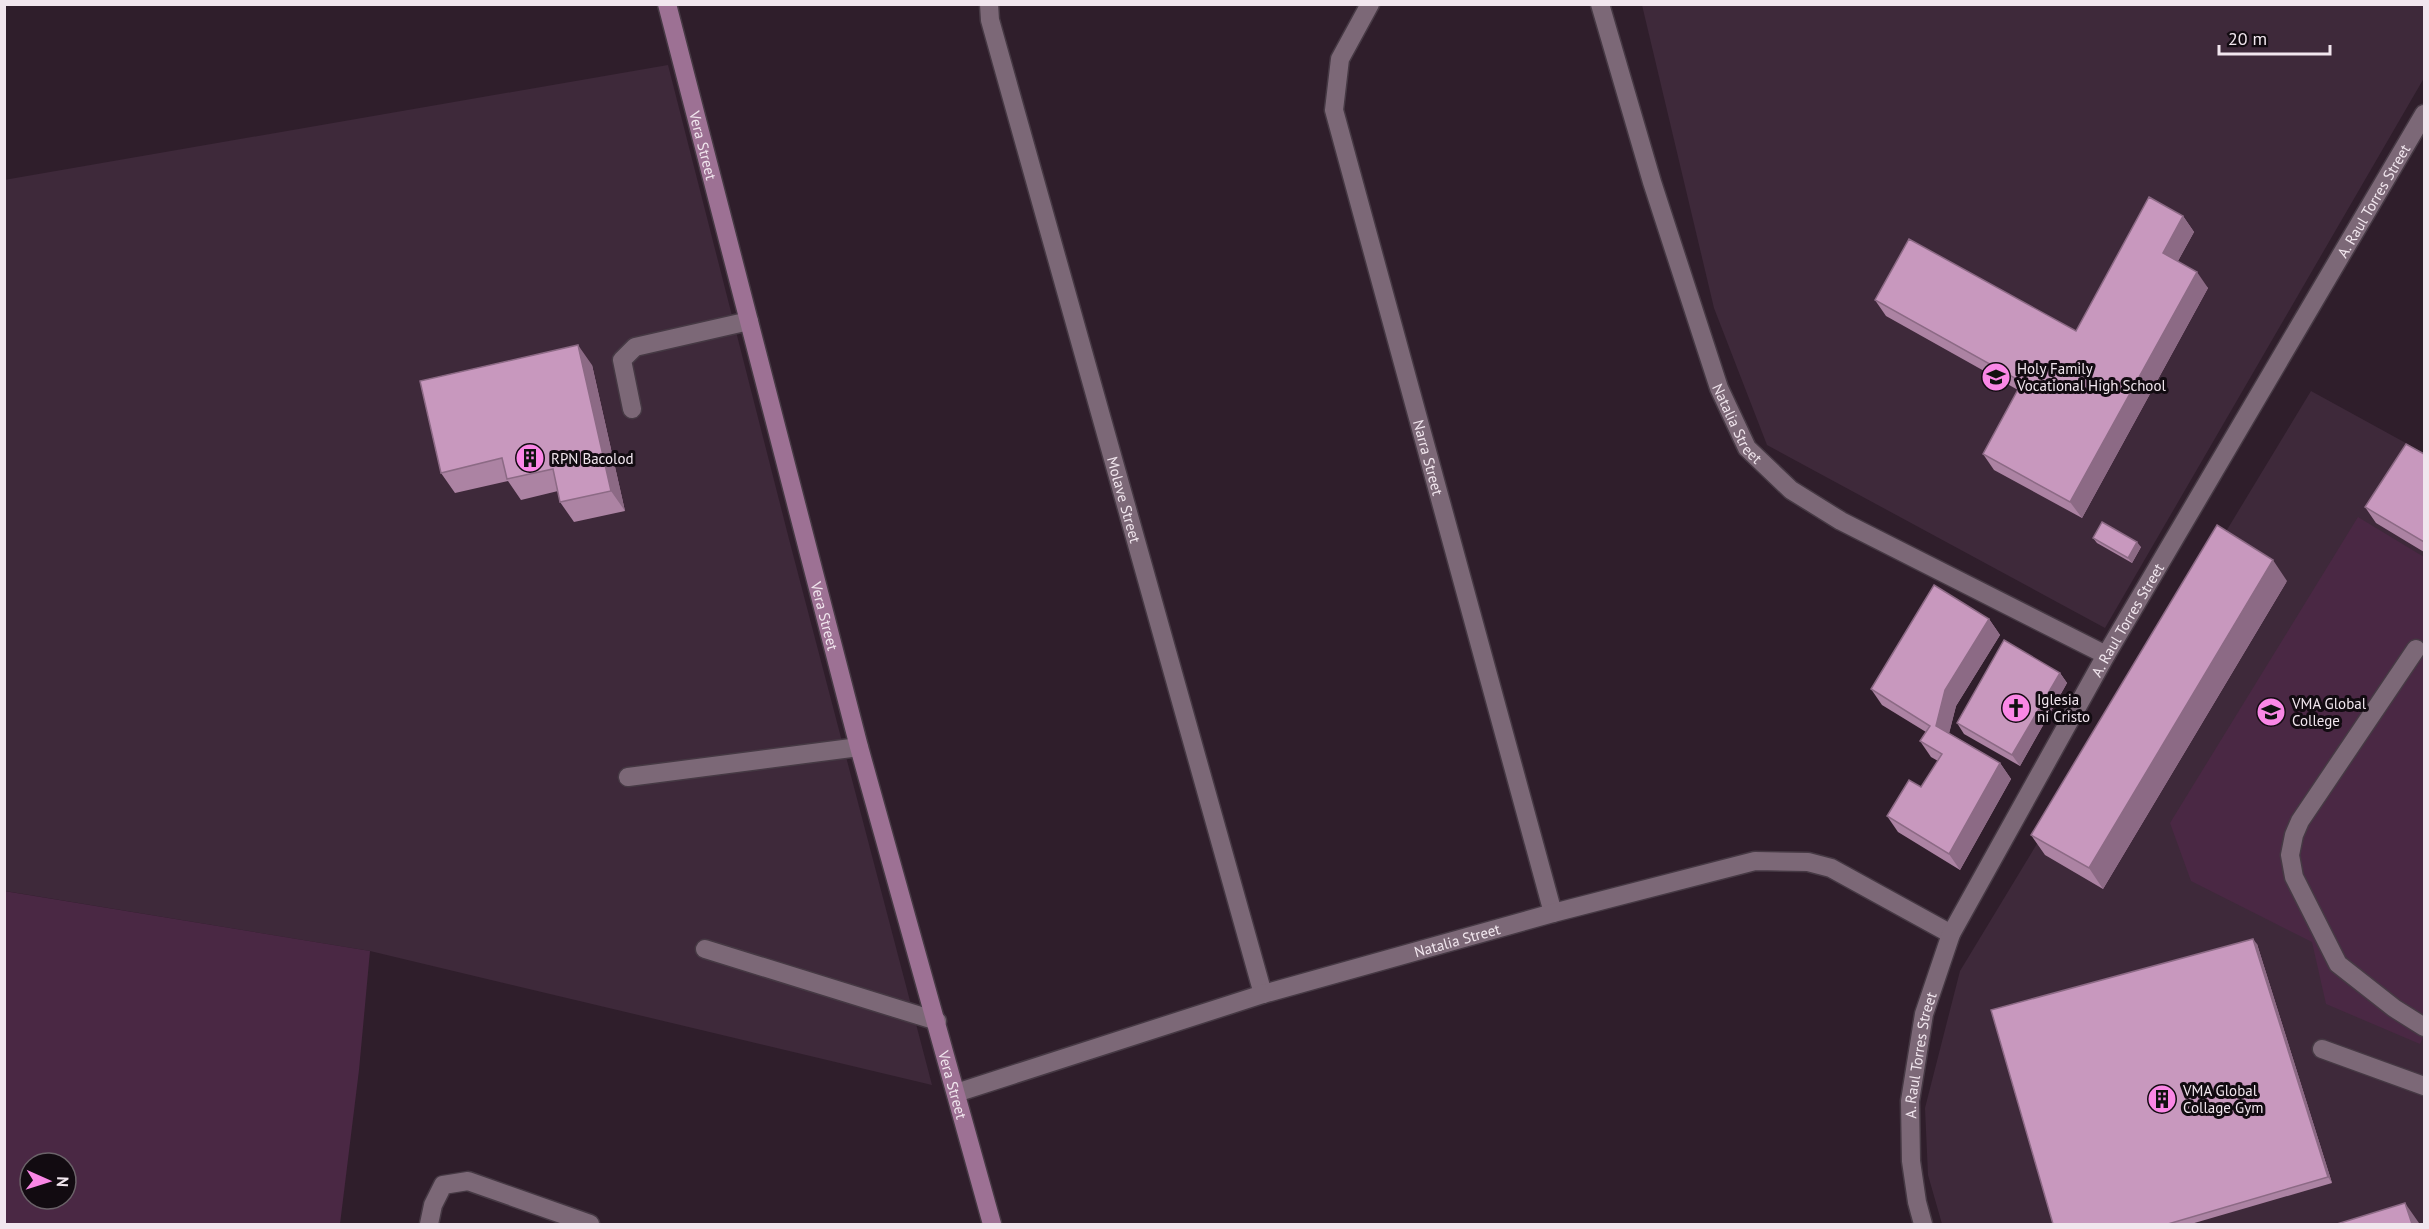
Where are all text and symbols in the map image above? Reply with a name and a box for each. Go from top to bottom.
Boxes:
scale bar [2219,18,2330,56]
text: 20 m [2228,27,2267,50]
street label: Vera Street [685,108,722,182]
street label: A. Raul Torres Street [2332,140,2414,261]
place label: Holy Family Vocational High School [2016,359,2166,395]
school or university icon: Holy Family Vocational High School [1980,361,2012,393]
street label: Natalia Street [1709,380,1767,467]
street label: Narra Street [1409,417,1448,497]
building icon: RPN Bacolod [514,442,546,474]
place label: RPN Bacolod [551,449,634,468]
street label: Molave Street [1103,454,1146,545]
street label: A. Raul Torres Street [2086,559,2168,680]
street label: Vera Street [807,579,843,652]
place label: Iglesia ni Cristo [2037,690,2090,726]
church icon: Iglesia ni Cristo [2000,692,2032,724]
place label: VMA Global College [2291,694,2367,730]
school or university icon: VMA Global College [2255,696,2287,728]
street label: Natalia Street [1412,919,1502,961]
street label: A. Raul Torres Street [1900,989,1940,1119]
street label: Vera Street [934,1047,972,1121]
place label: VMA Global Collage Gym [2182,1081,2263,1117]
building icon: VMA Global Collage Gym [2146,1083,2178,1115]
north arrow [18,1151,78,1211]
text: N [53,1176,73,1188]

